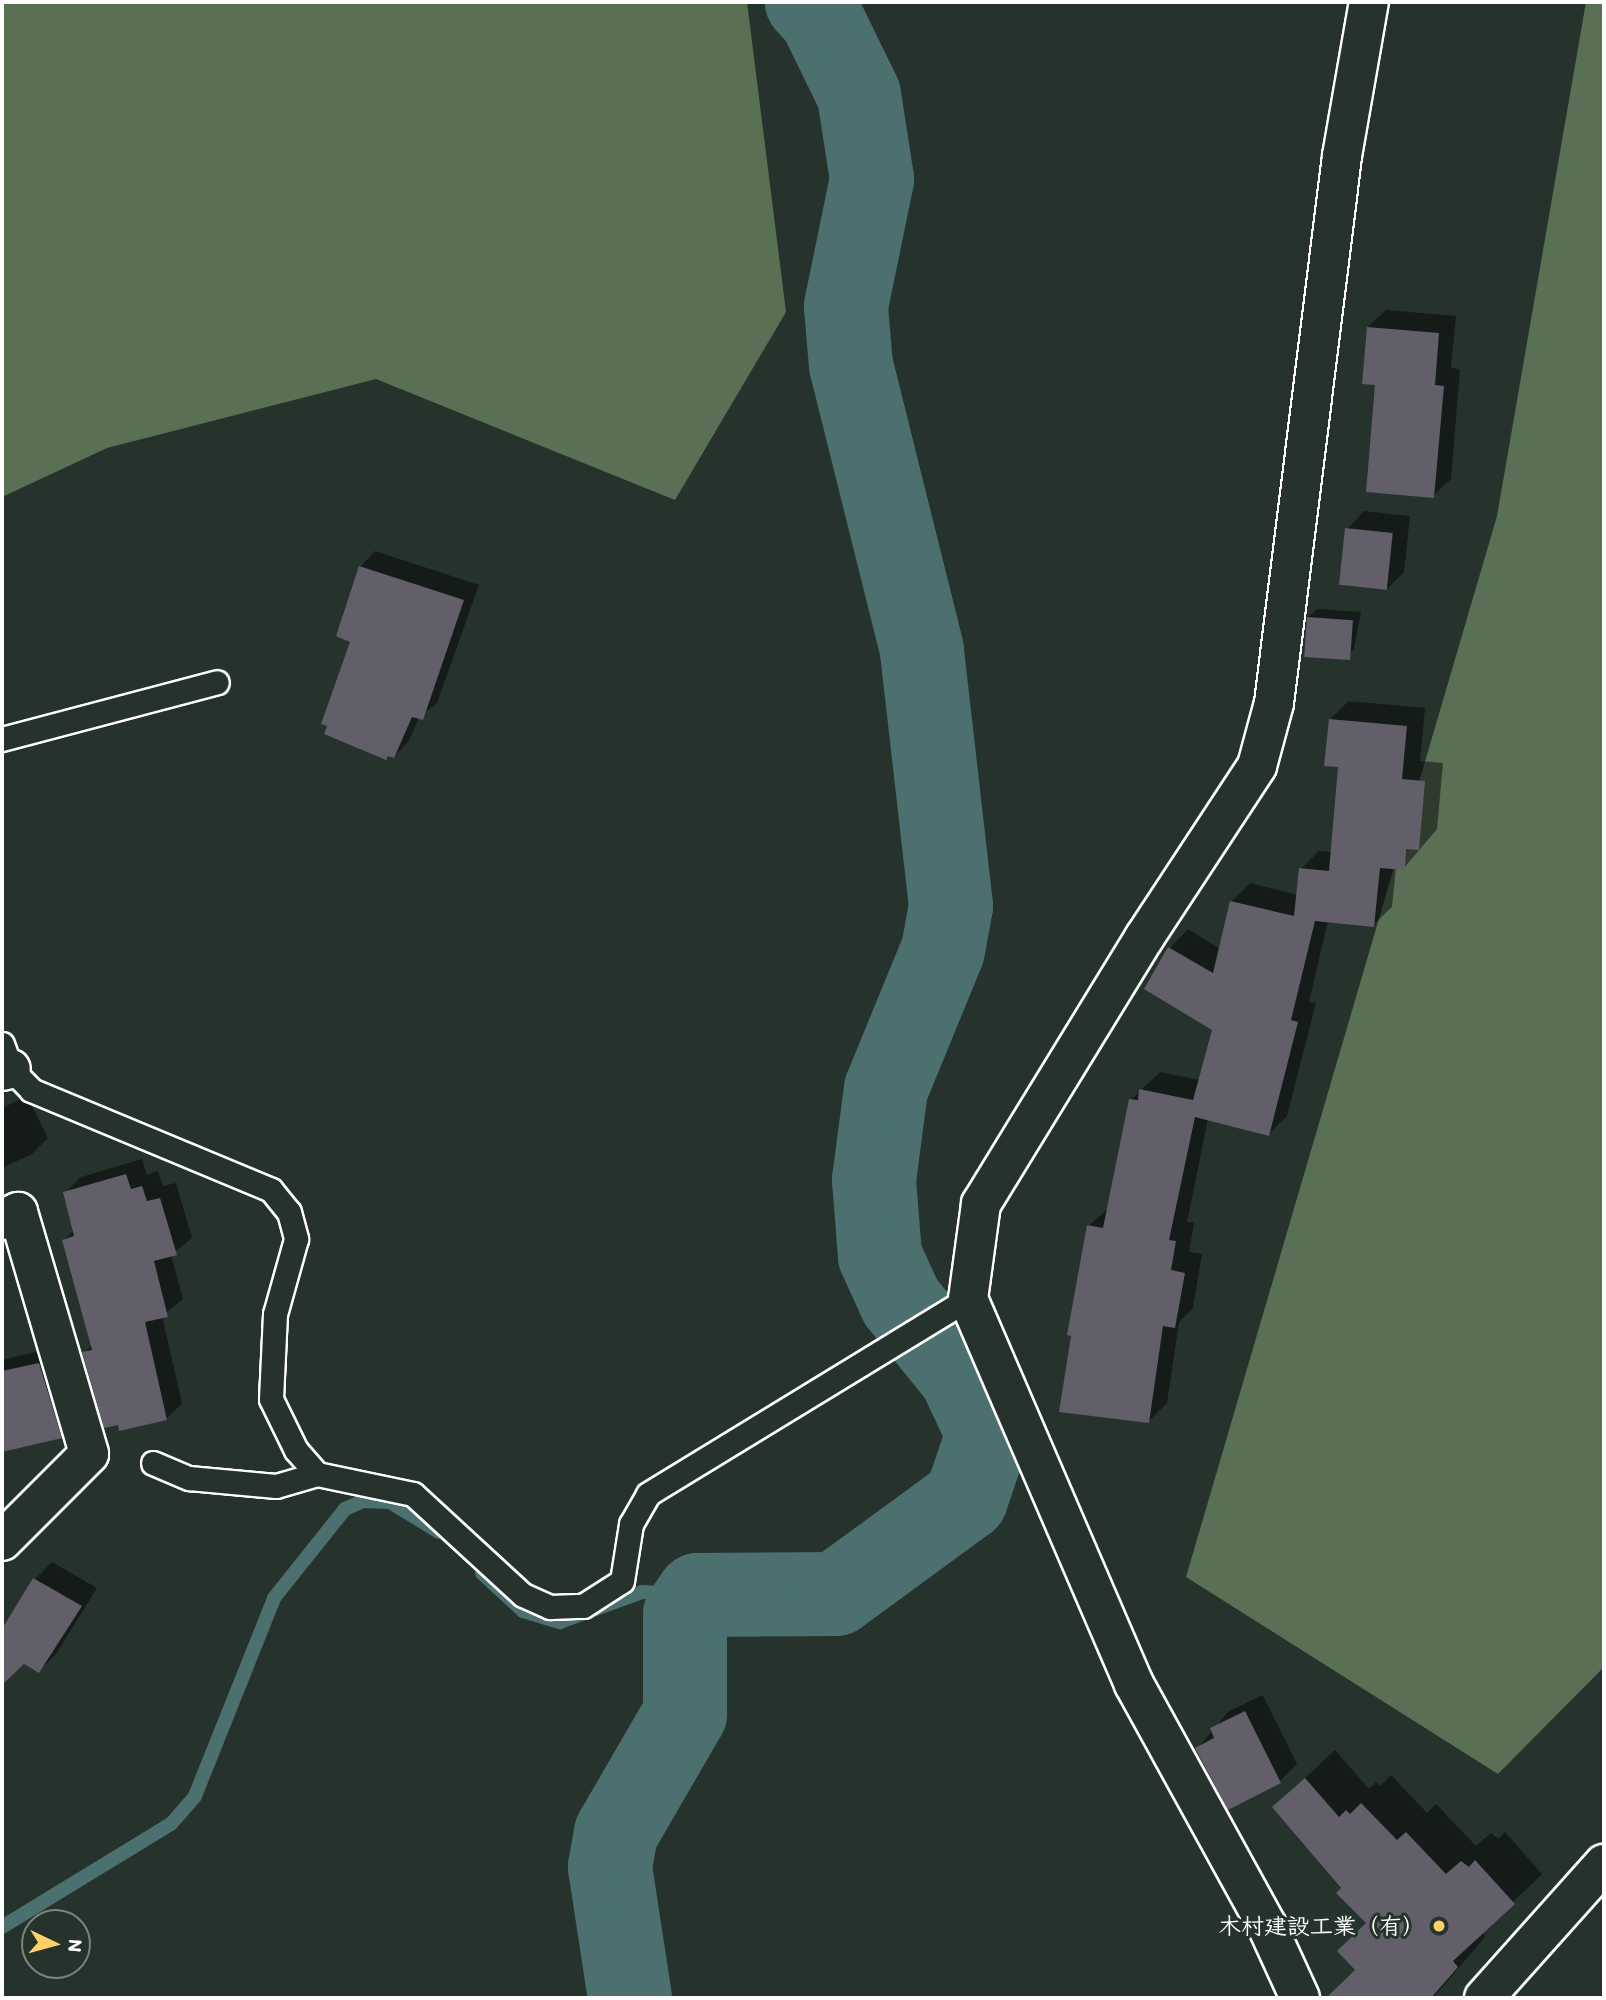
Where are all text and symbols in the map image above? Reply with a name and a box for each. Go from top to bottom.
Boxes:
north arrow [21,1909,91,1979]
place label: 木村建設工業（有） [1218,1912,1425,1940]
marker: 木村建設工業（有） [1431,1918,1447,1934]
text: N [63,1938,87,1953]

